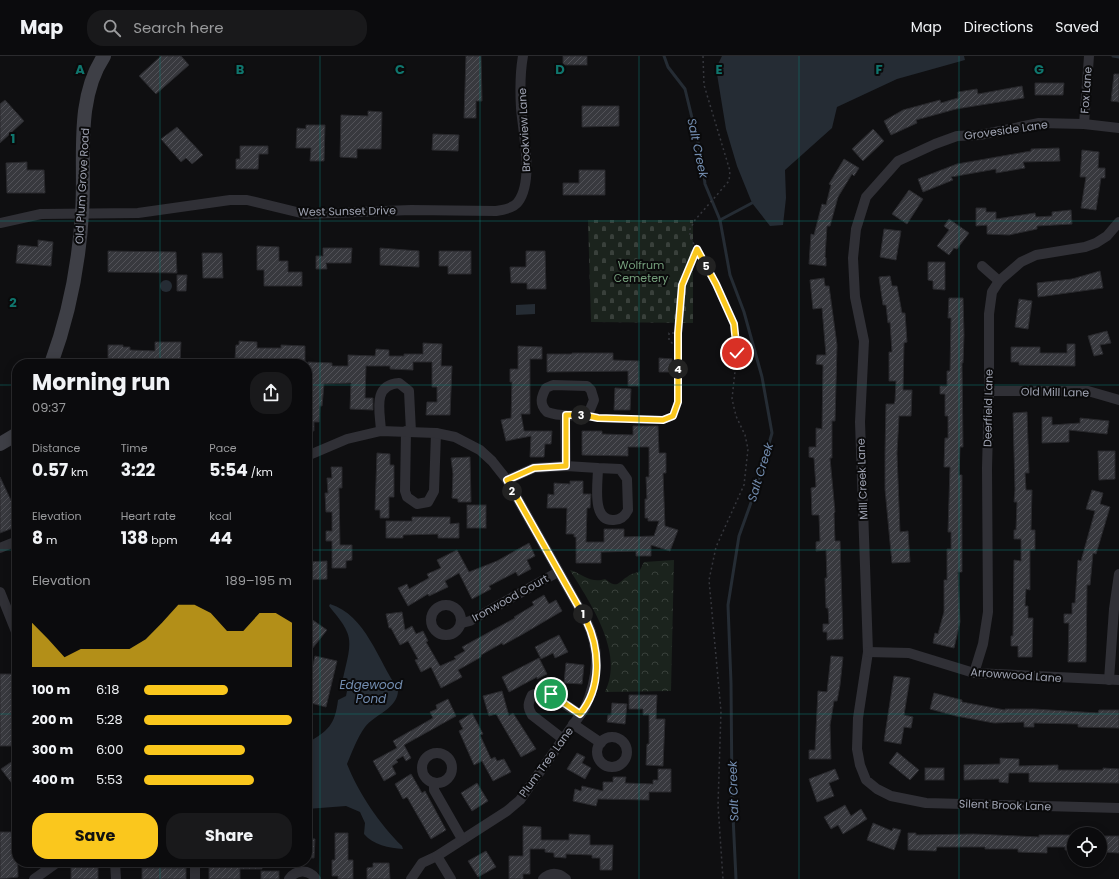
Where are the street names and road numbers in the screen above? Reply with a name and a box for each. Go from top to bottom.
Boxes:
street label: Fox Lane [1076,66,1096,114]
street label: Brookview Lane [514,87,534,173]
street label: Groveside Lane [963,116,1049,144]
street label: Old Plum Grove Road [71,127,93,245]
street label: West Sunset Drive [298,202,396,220]
street label: Deerfield Lane [979,369,997,447]
street label: Old Mill Lane [1021,383,1089,401]
street label: Mill Creek Lane [853,438,871,520]
street label: Ironwood Court [469,570,551,626]
street label: Arrowwood Lane [970,664,1062,686]
street label: Plum Tree Lane [515,724,577,800]
street label: Silent Brook Lane [959,795,1052,815]

